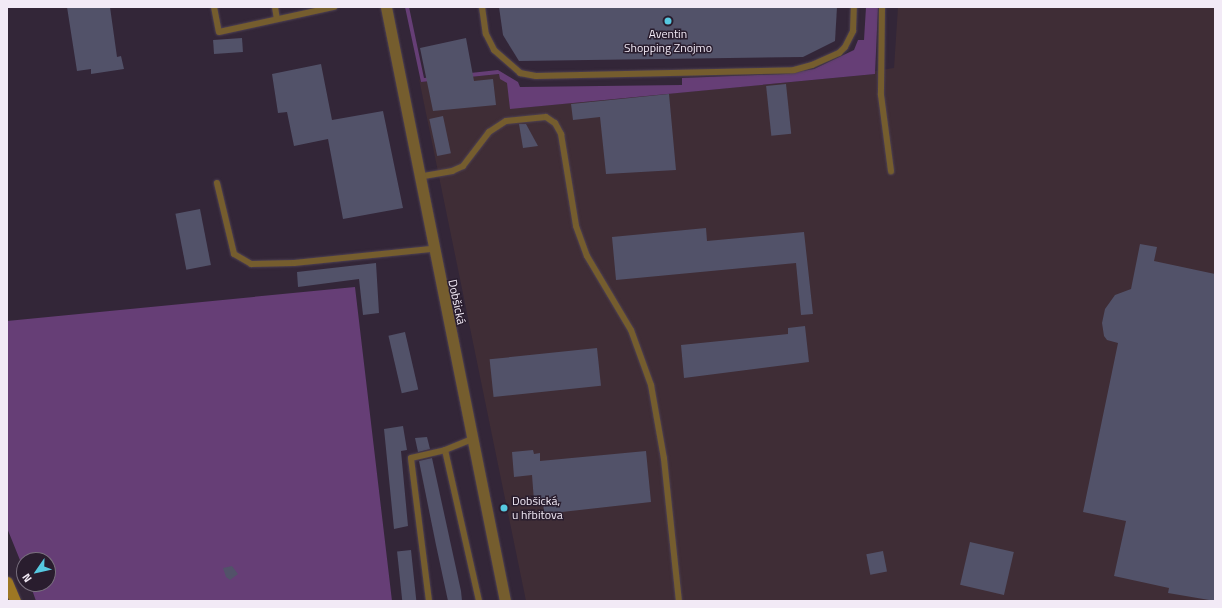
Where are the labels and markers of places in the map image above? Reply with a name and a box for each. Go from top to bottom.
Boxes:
marker: Aventin Shopping Znojmo [663,16,673,26]
place label: Aventin Shopping Znojmo [624,27,712,55]
place label: Dobšická, u hřbitova [512,494,563,522]
marker: Dobšická, u hřbitova [499,503,509,513]

